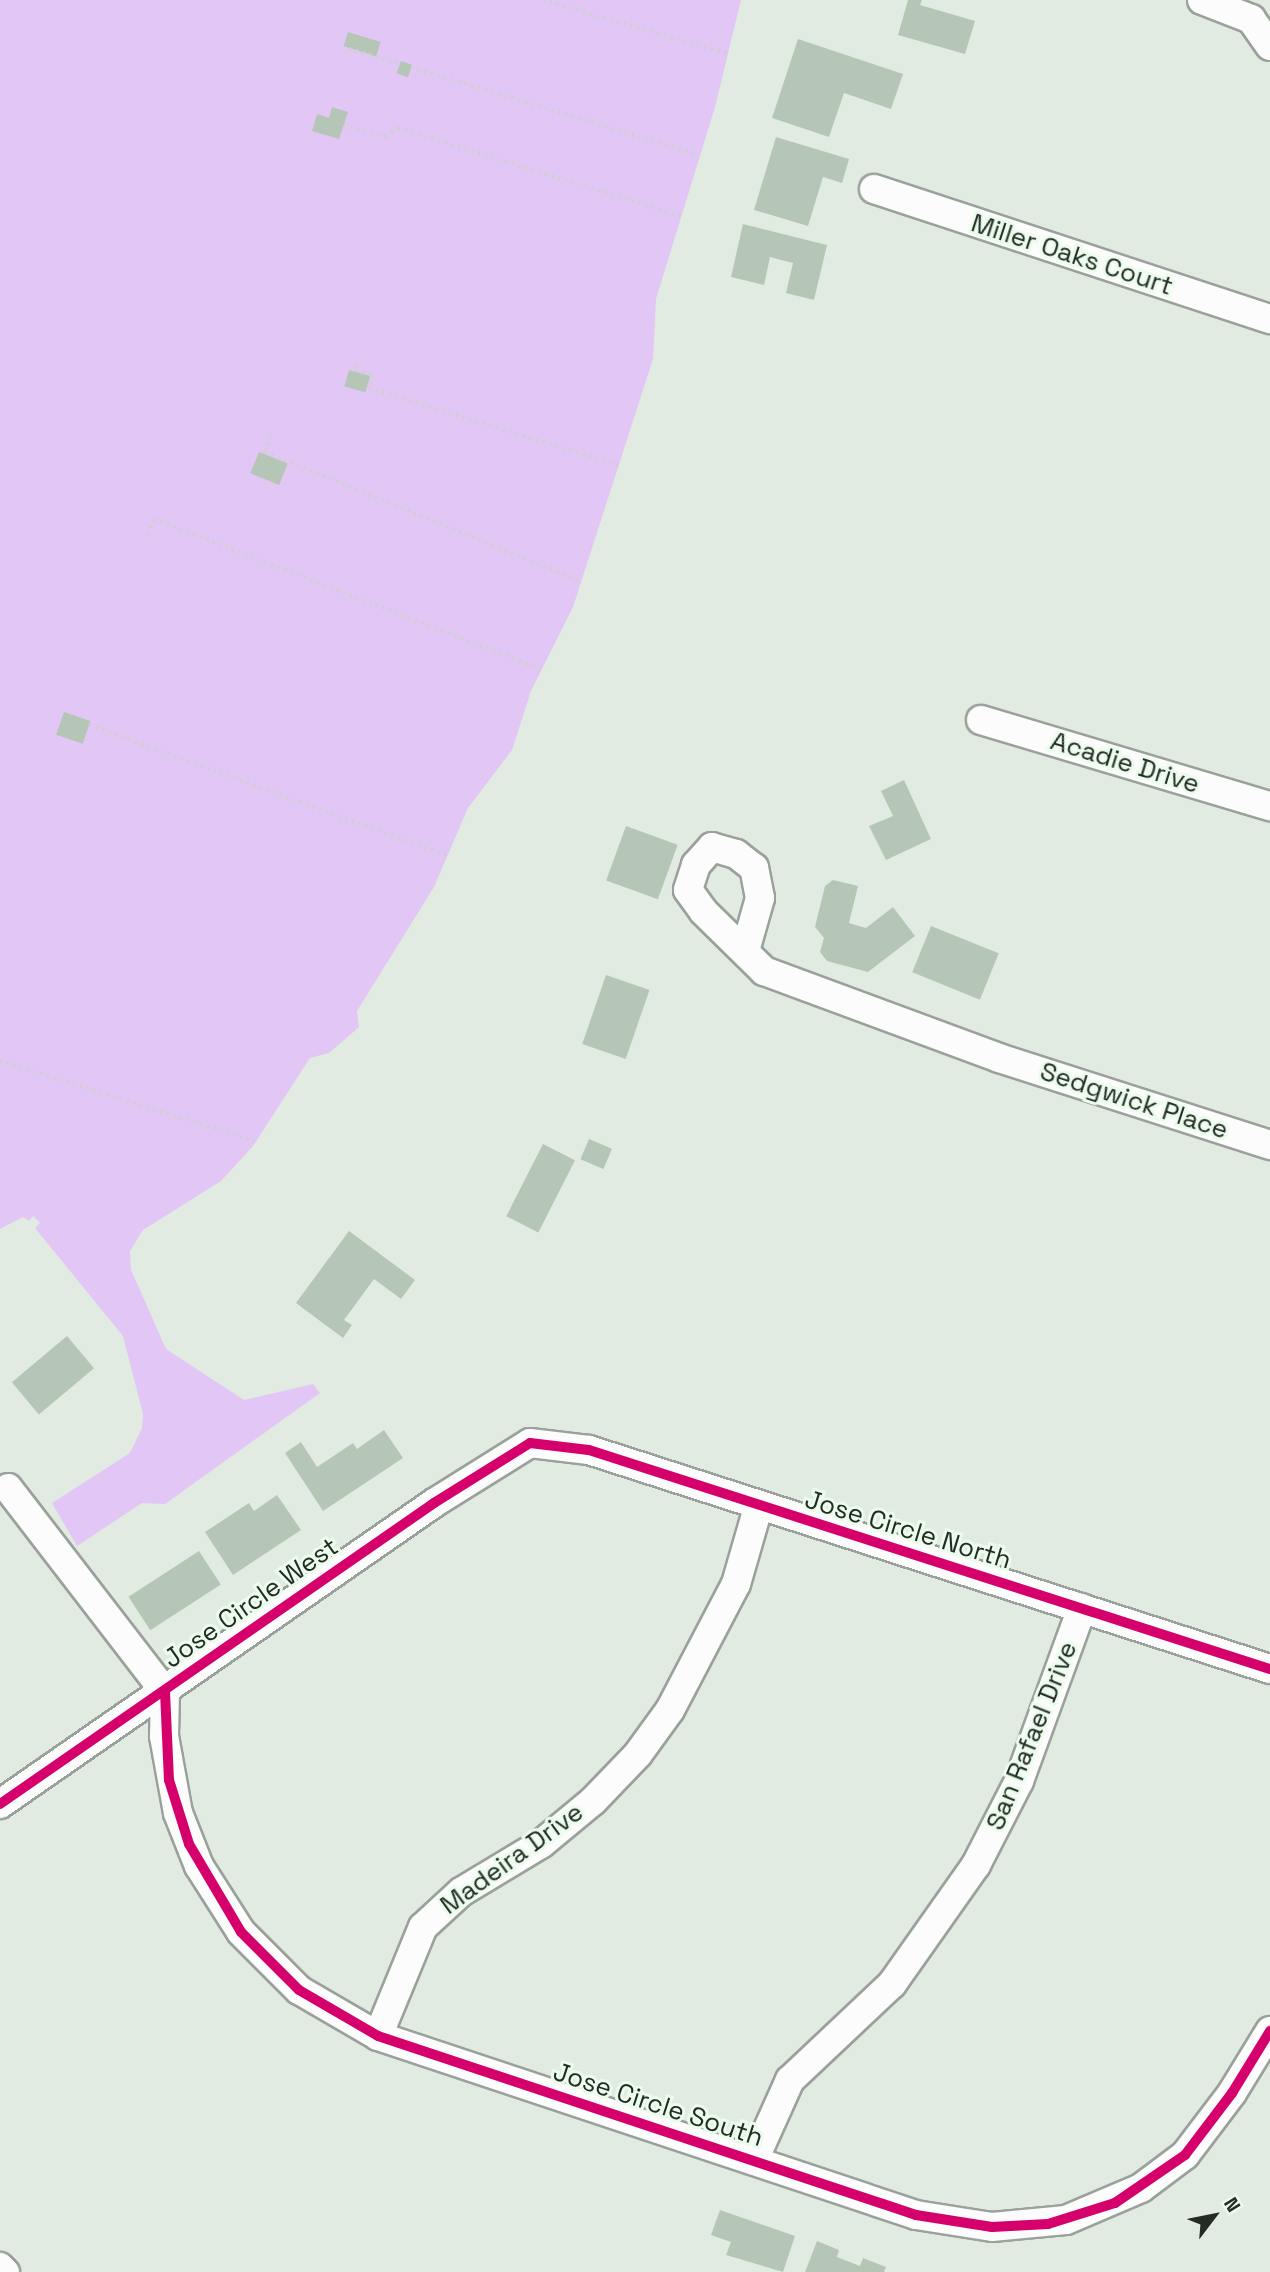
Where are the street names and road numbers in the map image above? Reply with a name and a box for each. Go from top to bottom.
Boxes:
street label: Miller Oaks Court [967,208,1177,302]
street label: Acadie Drive [1047,726,1203,800]
street label: Sedgwick Place [1036,1056,1232,1146]
street label: Jose Circle North [801,1484,1015,1576]
street label: Jose Circle West [158,1531,344,1675]
street label: San Rafael Drive [980,1637,1084,1835]
street label: Madeira Drive [435,1797,589,1921]
street label: Jose Circle South [549,2056,767,2154]

